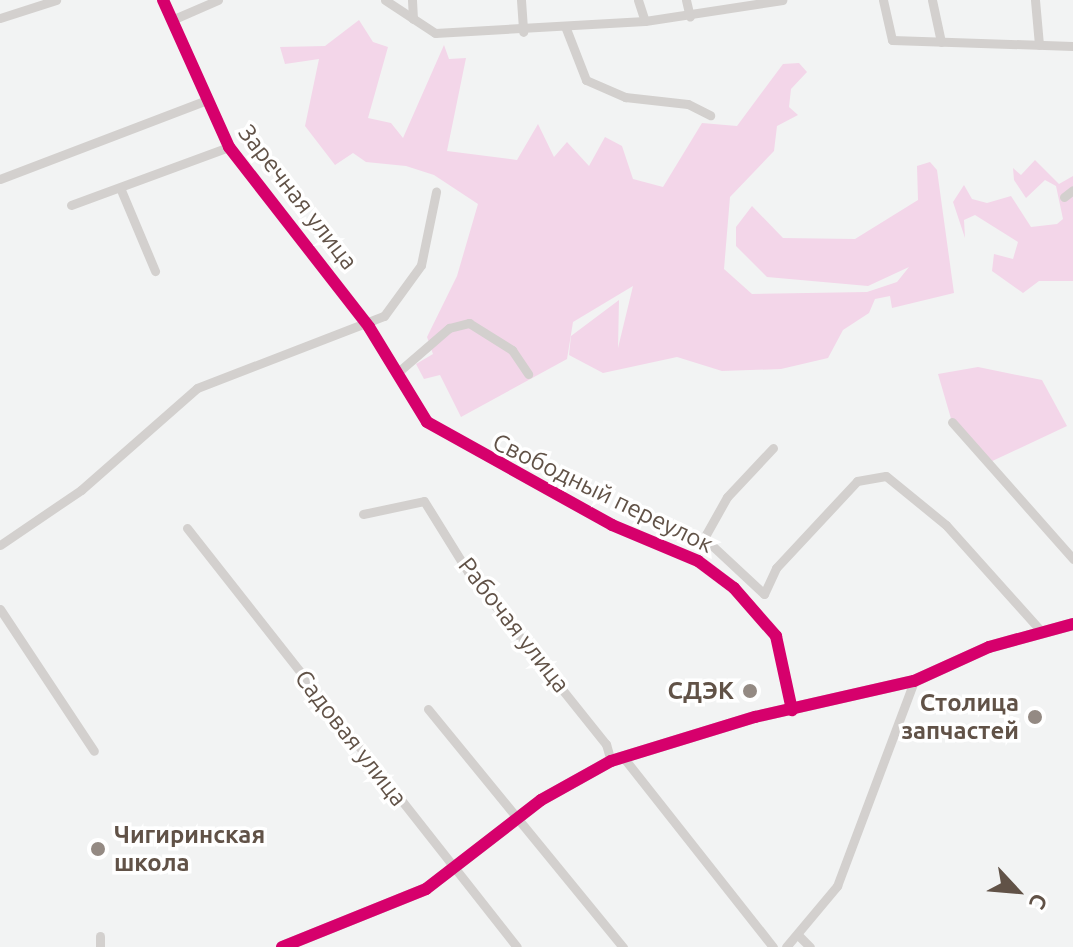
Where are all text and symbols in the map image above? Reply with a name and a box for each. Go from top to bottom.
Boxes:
street label: Заречная улица [232,119,364,275]
street label: Свободный переулок [488,427,718,559]
street label: Рабочая улица [452,552,576,698]
street label: Садовая улица [289,664,413,812]
place label: СДЭК [667,677,734,705]
marker: СДЭК [741,682,759,700]
place label: Столица запчастей [901,689,1019,745]
marker: Столица запчастей [1026,708,1044,726]
place label: Чигиринская школа [114,821,265,877]
marker: Чигиринская школа [89,840,107,858]
north arrow [977,851,1057,931]
text: С [1025,890,1053,914]

